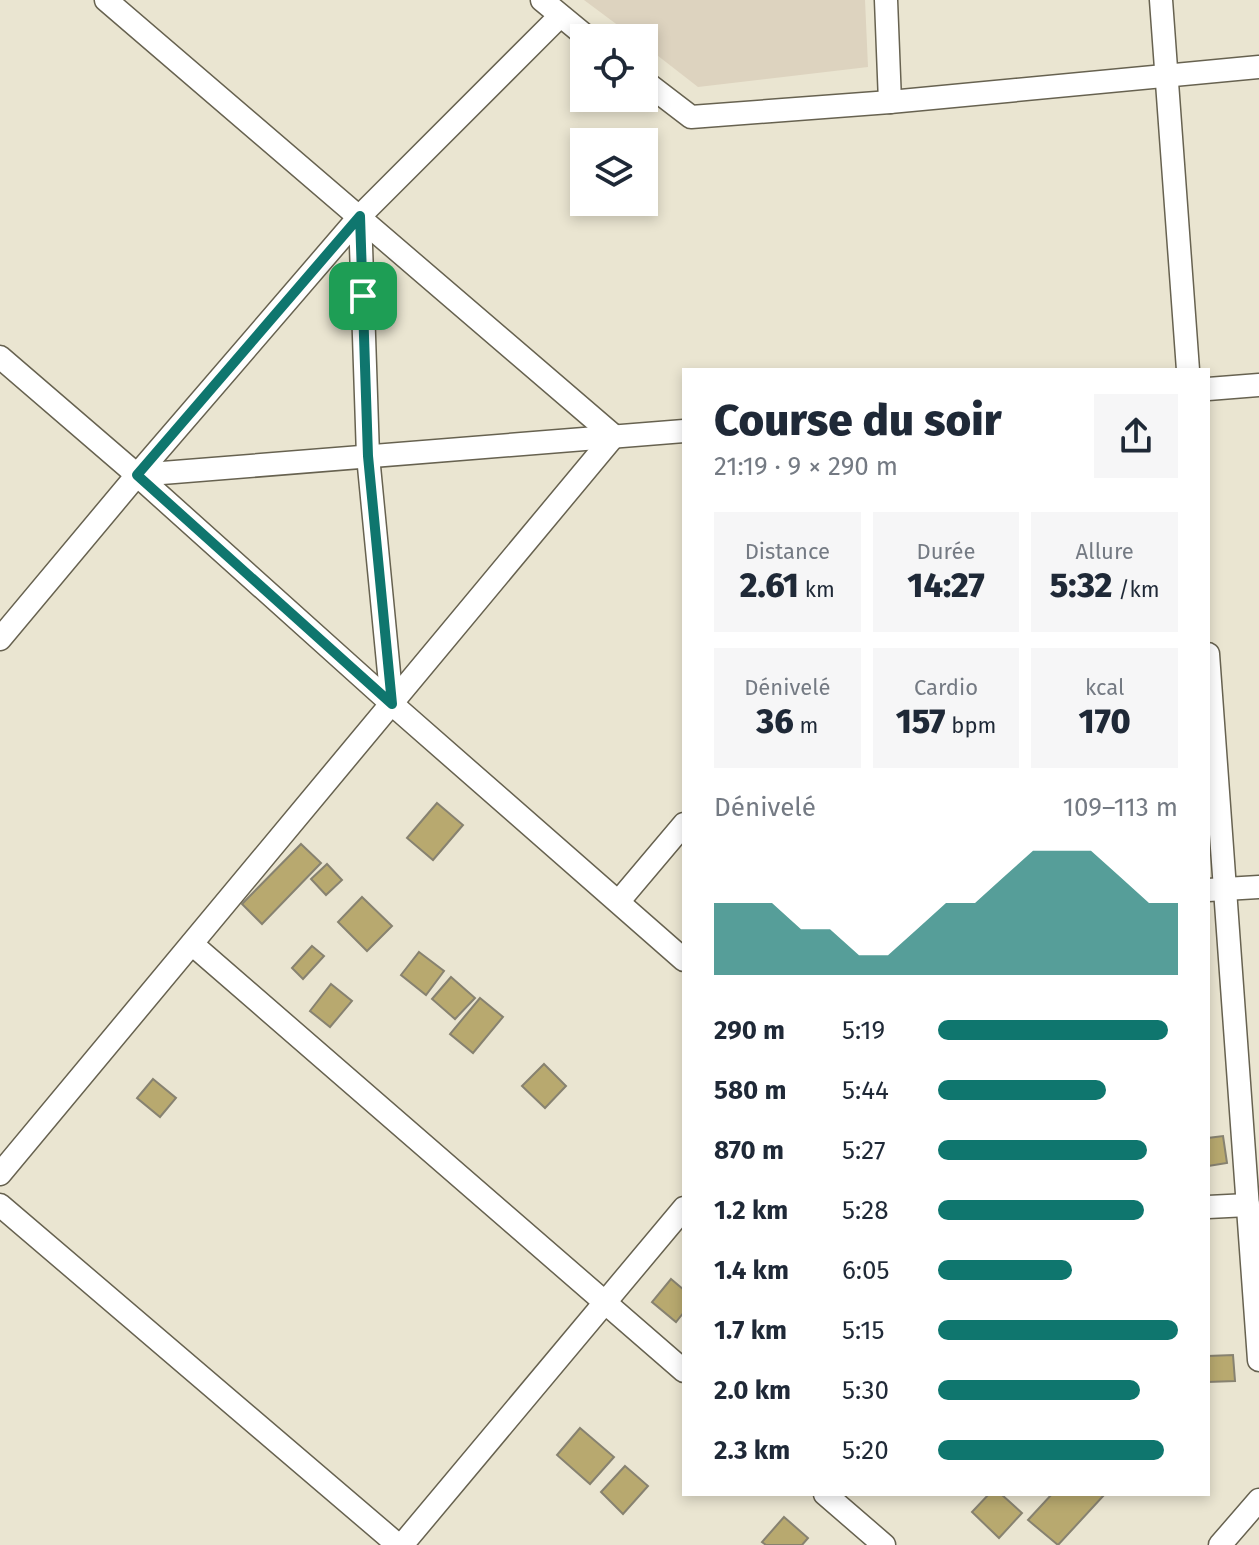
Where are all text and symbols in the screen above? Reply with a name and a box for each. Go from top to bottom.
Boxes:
map controls [570,24,658,216]
button: locate [570,24,658,112]
button: layers [570,128,658,216]
pin [329,262,397,330]
icon: arrive [341,274,385,318]
text: Course du soir [714,394,1001,447]
button: share [1094,394,1178,478]
text: 21:19 · 9 × 290 m [714,451,898,482]
text: Distance [745,538,830,565]
text: Durée [917,538,975,565]
text: Allure [1076,538,1134,565]
text: 2.61 [740,565,799,606]
text: 14:27 [907,565,985,606]
text: 5:32 [1050,565,1112,606]
text: km [799,576,835,603]
text: /km [1112,576,1160,603]
text: Dénivelé [744,674,830,701]
text: Cardio [914,674,978,701]
text: kcal [1085,674,1124,701]
text: 36 [756,701,794,742]
text: 157 [896,701,945,742]
text: 170 [1079,701,1131,742]
text: m [794,712,818,739]
text: bpm [945,712,996,739]
text: Dénivelé [714,792,816,823]
text: 109–113 m [1063,792,1178,823]
text: 290 m [714,1015,785,1046]
text: 5:19 [842,1015,885,1046]
text: 580 m [714,1075,786,1106]
text: 5:44 [842,1075,889,1106]
text: 870 m [714,1135,784,1166]
text: 5:27 [842,1135,885,1166]
text: 1.2 km [714,1195,788,1226]
text: 5:28 [842,1195,888,1226]
text: 1.4 km [714,1255,789,1286]
text: 6:05 [842,1255,890,1286]
text: 1.7 km [714,1315,787,1346]
text: 5:15 [842,1315,885,1346]
text: 2.0 km [714,1375,791,1406]
text: 5:30 [842,1375,889,1406]
text: 2.3 km [714,1435,790,1466]
text: 5:20 [842,1435,889,1466]

